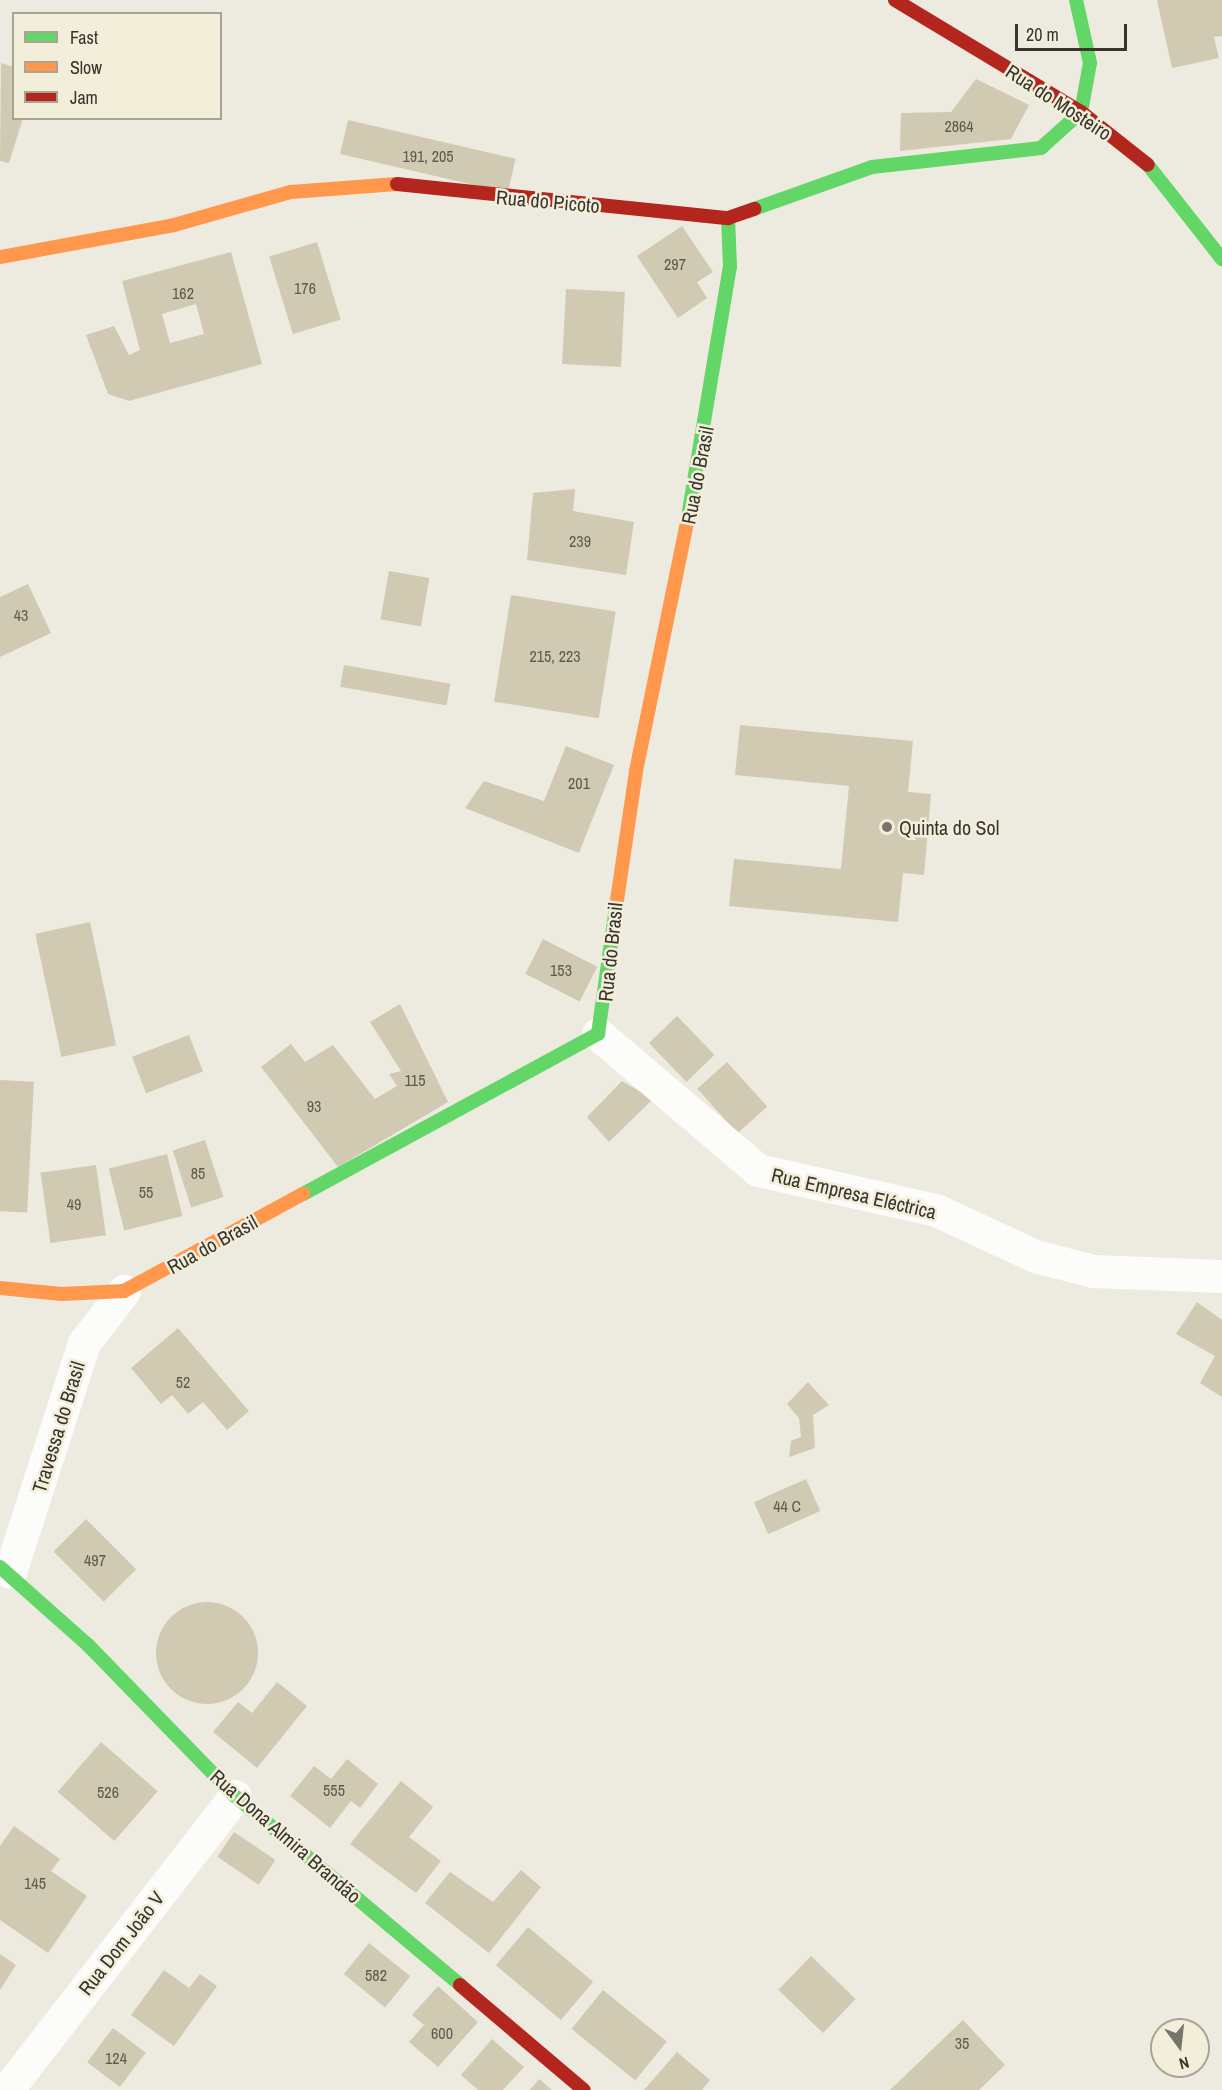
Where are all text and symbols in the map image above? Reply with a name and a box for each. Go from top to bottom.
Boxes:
legend [12,12,222,120]
scale bar [1018,12,1130,50]
text: 20 m [1026,22,1059,47]
text: Fast [70,25,98,50]
text: Slow [70,55,102,80]
street label: Rua do Mosteiro [1002,59,1116,145]
text: Jam [70,85,98,110]
house number: 2864 [944,116,974,136]
house number: 191, 205 [402,146,454,166]
street label: Rua do Picoto [495,185,601,217]
house number: 297 [664,254,686,274]
house number: 176 [294,278,316,298]
house number: 162 [172,283,194,303]
street label: Rua do Brasil [676,424,718,526]
house number: 239 [569,531,591,551]
house number: 43 [14,605,28,625]
house number: 215, 223 [529,646,581,666]
house number: 201 [568,773,590,793]
place label: Quinta do Sol [899,815,999,839]
marker: Quinta do Sol [880,820,894,834]
street label: Rua do Brasil [593,901,627,1003]
house number: 153 [550,960,572,980]
house number: 115 [405,1070,425,1090]
house number: 93 [307,1096,321,1116]
street label: Rua Empresa Eléctrica [769,1162,939,1224]
house number: 85 [191,1163,205,1183]
house number: 55 [139,1182,153,1202]
house number: 49 [67,1194,81,1214]
street label: Rua do Brasil [163,1209,261,1279]
street label: Travessa do Brasil [27,1358,89,1496]
house number: 52 [176,1372,190,1392]
house number: 44 C [773,1496,801,1516]
house number: 497 [84,1550,106,1570]
street label: Rua Dona Almira Brandão [206,1764,366,1908]
house number: 555 [323,1780,345,1800]
house number: 526 [97,1782,119,1802]
house number: 145 [24,1873,46,1893]
street label: Rua Dom João V [73,1886,169,2000]
house number: 582 [365,1965,387,1985]
north arrow [1150,2018,1210,2078]
house number: 600 [431,2023,453,2043]
house number: 35 [955,2033,969,2053]
house number: 124 [105,2048,127,2068]
text: N [1177,2052,1192,2075]

